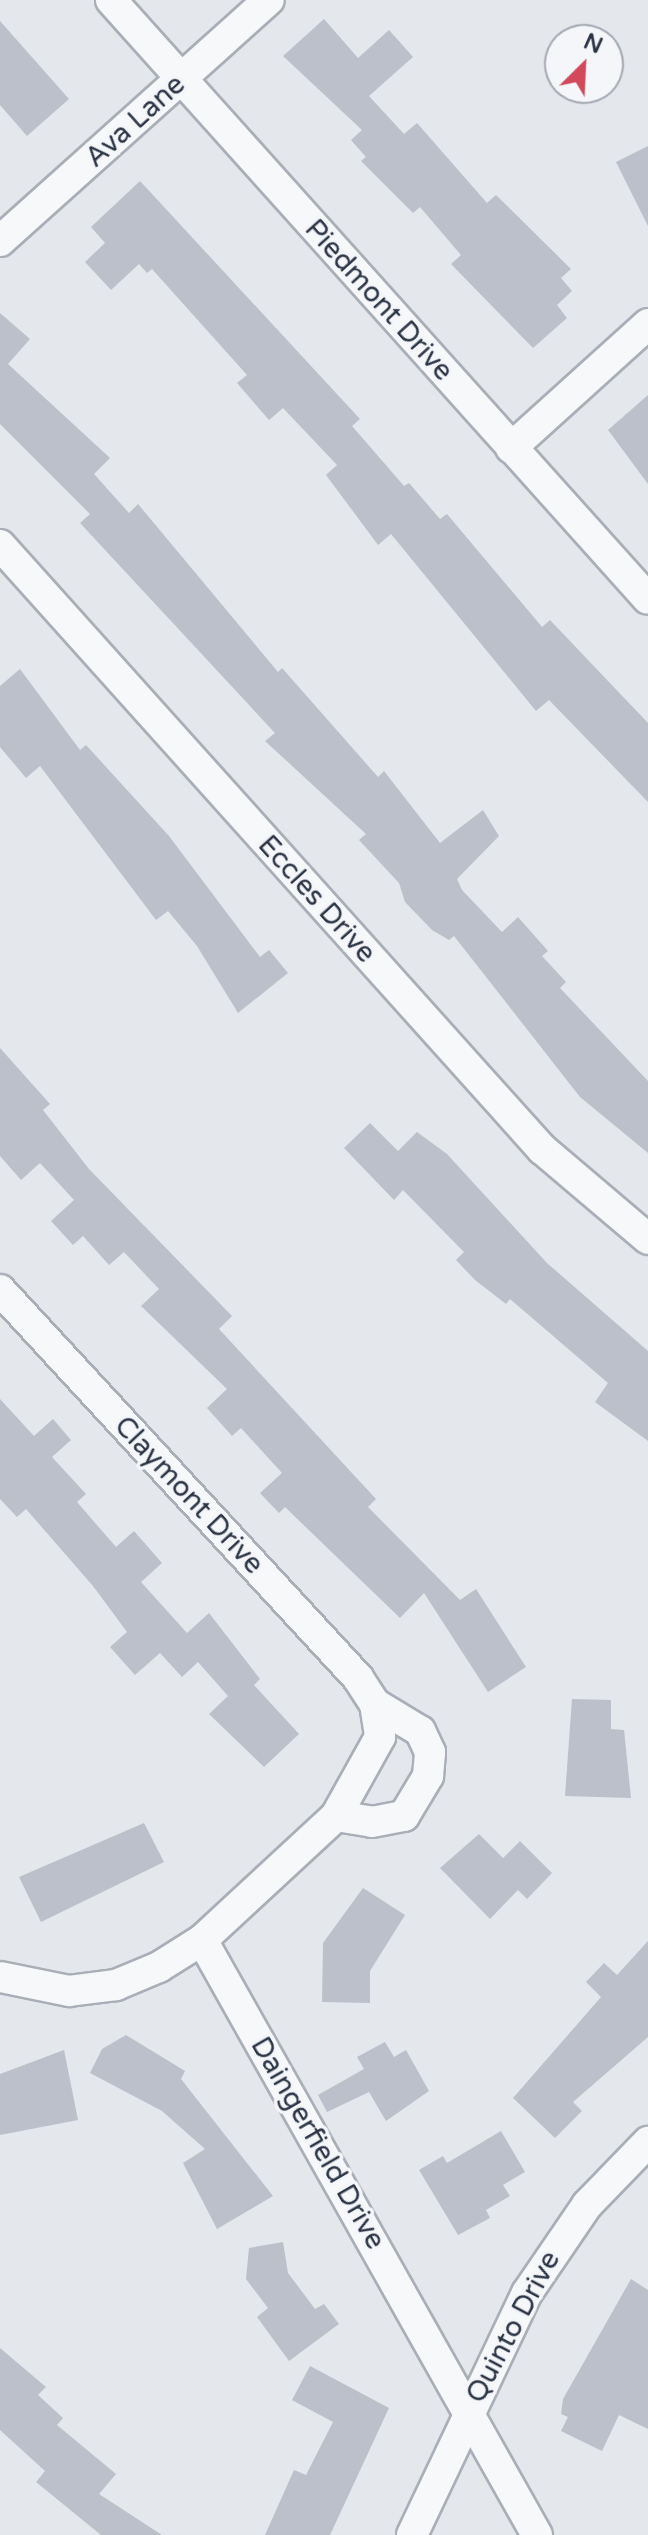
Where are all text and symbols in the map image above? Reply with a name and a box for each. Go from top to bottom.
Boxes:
north arrow [544,24,624,104]
text: N [580,28,606,59]
street label: Ava Lane [78,68,192,174]
street label: Piedmont Drive [298,212,460,388]
street label: Eccles Drive [251,828,383,970]
street label: Claymont Drive [107,1409,271,1581]
street label: Daingerfield Drive [244,2031,392,2255]
street label: Quinto Drive [459,2245,567,2409]

